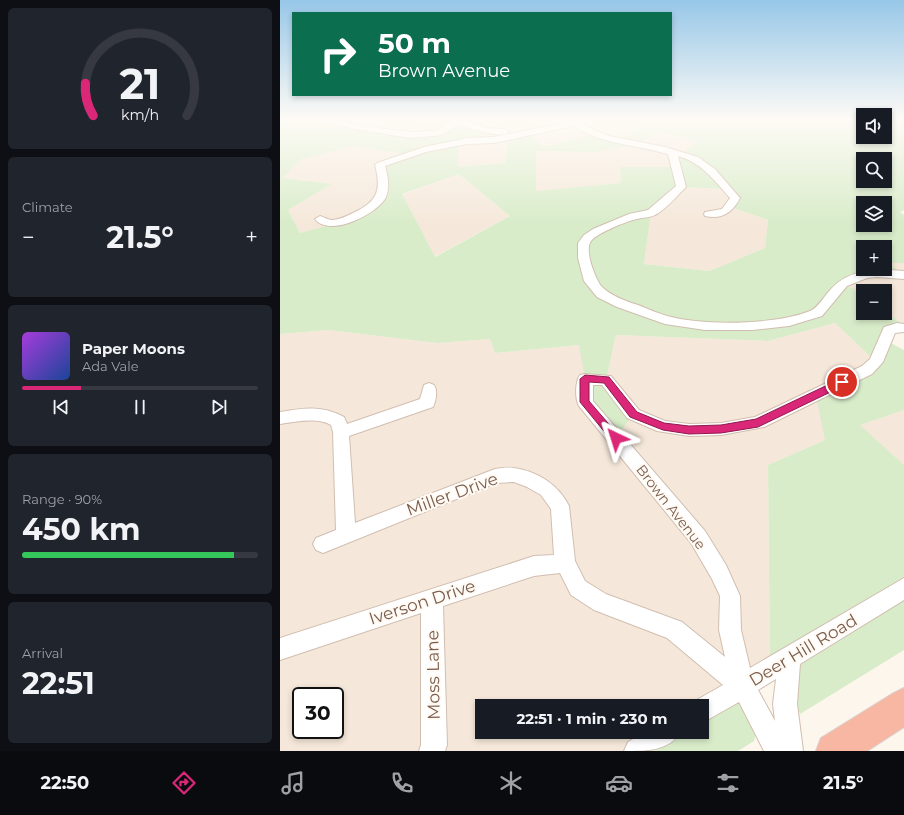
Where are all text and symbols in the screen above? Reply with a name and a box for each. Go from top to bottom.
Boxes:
text: 50 m [378,26,451,60]
icon: right [312,28,364,80]
text: 21 [120,59,160,109]
text: Brown Avenue [378,60,510,82]
text: km/h [121,106,159,124]
map controls [856,108,892,320]
button: sound [856,108,892,144]
button: search [856,152,892,188]
button: layers [856,196,892,232]
text: Climate [22,199,73,215]
text: 21.5° [106,219,174,256]
text: − [22,224,35,251]
text: + [245,224,258,251]
button: + [856,240,892,276]
button: − [856,284,892,320]
text: Paper Moons [82,339,185,358]
text: Ada Vale [82,358,139,374]
pin [825,365,859,399]
icon: arrive [831,371,853,393]
icon: previous [50,396,72,418]
icon: pause [129,396,151,418]
icon: next [208,396,230,418]
position arrow [595,417,637,459]
street label: Brown Avenue [632,461,710,553]
street label: Miller Drive [403,468,501,520]
text: Range · 90% [22,491,102,507]
text: 450 km [22,511,140,548]
street label: Iverson Drive [366,575,478,629]
street label: Deer Hill Road [745,610,861,690]
street label: Moss Lane [422,630,444,720]
text: Arrival [22,645,63,661]
text: 22:51 [22,665,95,702]
speed limit sign: 30 [292,687,344,739]
text: 22:51 · 1 min · 230 m [516,709,668,728]
icon: directions [170,769,198,797]
icon: music [279,769,307,797]
icon: phone [388,769,416,797]
icon: climate [497,769,525,797]
icon: car [605,769,633,797]
icon: filters [714,769,742,797]
text: 22:50 [40,772,89,794]
text: 21.5° [823,772,864,794]

